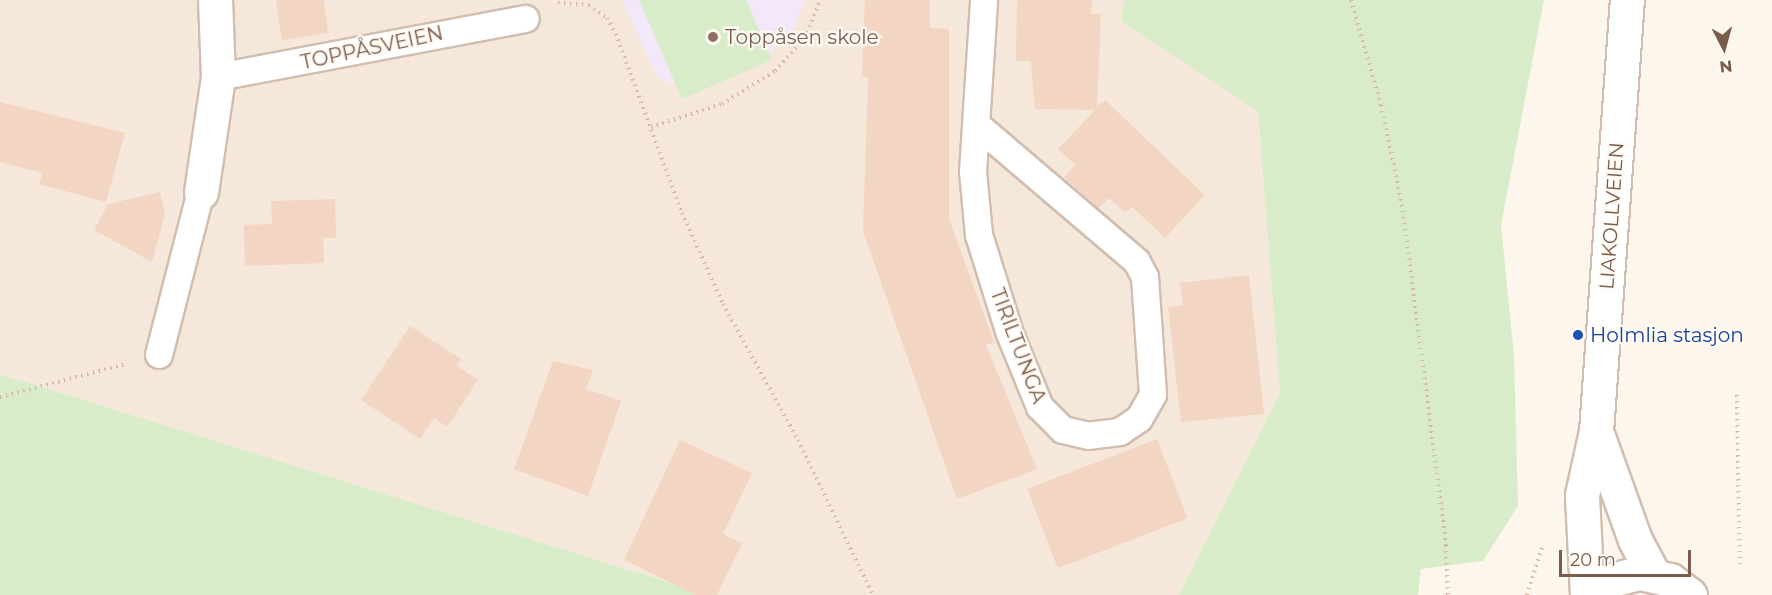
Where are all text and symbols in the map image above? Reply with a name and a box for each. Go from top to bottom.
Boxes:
north arrow [1694,18,1754,78]
street label: TOPPÅSVEIEN [299,21,445,75]
place label: Toppåsen skole [725,25,879,49]
marker: Toppåsen skole [706,30,720,44]
text: N [1719,56,1733,77]
street label: LIAKOLLVEIEN [1595,142,1629,290]
street label: TIRILTUNGA [985,285,1051,407]
place label: Holmlia stasjon [1590,323,1744,347]
marker: Holmlia stasjon [1571,328,1585,342]
scale bar [1562,538,1694,576]
text: 20 m [1570,549,1616,571]

